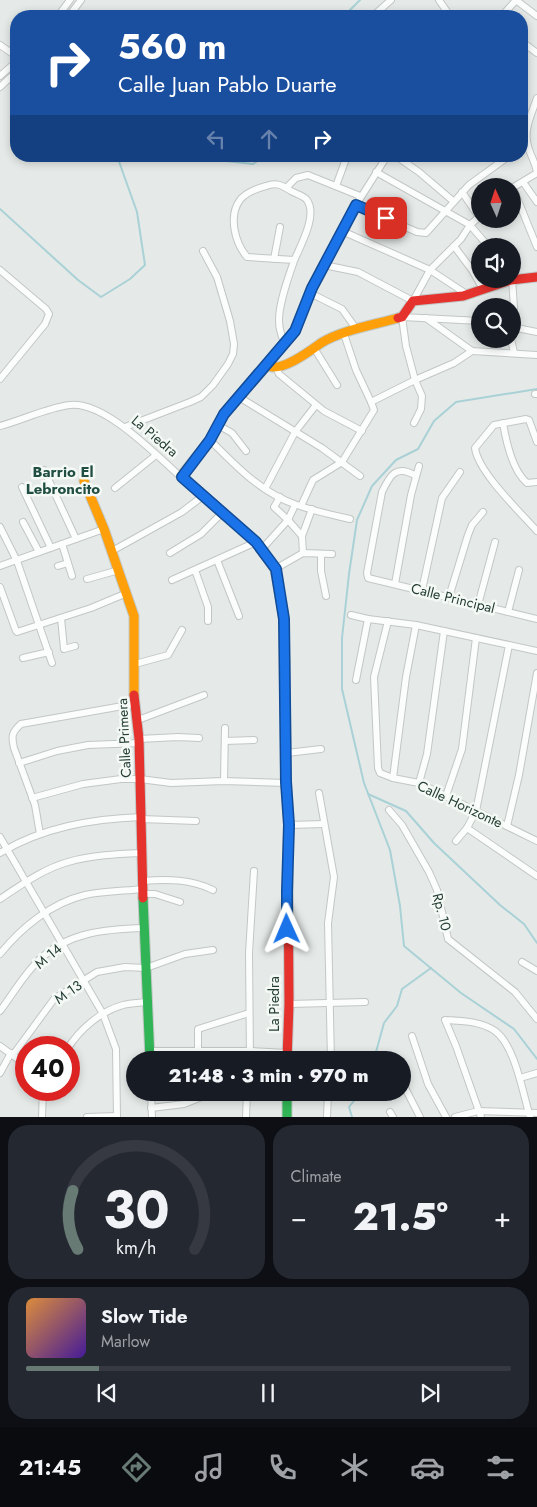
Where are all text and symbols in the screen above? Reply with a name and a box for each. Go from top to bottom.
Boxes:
text: 560 m [118,22,226,72]
icon: right [35,30,100,95]
text: Calle Juan Pablo Duarte [118,68,337,100]
icon: left [202,125,230,153]
icon: ahead [255,125,283,153]
icon: right [308,125,336,153]
north arrow [471,178,521,228]
map controls [471,178,521,348]
pin [365,197,407,239]
icon: arrive [372,204,400,232]
button: sound [471,238,521,288]
button: search [471,298,521,348]
street label: La Piedra [127,411,183,461]
district label: Barrio El Lebroncito [26,461,100,500]
street label: Calle Principal [409,578,497,618]
street label: Calle Primera [112,698,136,778]
street label: Calle Horizonte [414,775,506,833]
street label: Rp. 10 [428,891,456,933]
position arrow [260,902,312,954]
street label: M 14 [30,939,66,973]
street label: M 13 [50,975,86,1009]
street label: La Piedra [264,976,284,1032]
speed limit sign: 40 [15,1036,80,1101]
text: 21:48 · 3 min · 970 m [168,1062,369,1089]
text: Climate [291,1165,342,1188]
text: 30 [103,1172,170,1248]
text: 21.5° [353,1189,448,1244]
text: − [291,1197,307,1238]
text: + [494,1197,511,1238]
text: km/h [116,1235,156,1261]
text: Slow Tide [101,1303,188,1330]
text: Marlow [101,1330,150,1353]
icon: previous [93,1379,121,1407]
icon: pause [254,1379,282,1407]
icon: next [416,1379,444,1407]
icon: directions [119,1450,154,1485]
icon: music [192,1450,227,1485]
icon: phone [265,1450,300,1485]
icon: climate [337,1450,372,1485]
icon: car [410,1450,445,1485]
icon: filters [483,1450,518,1485]
text: 21:45 [19,1451,81,1483]

